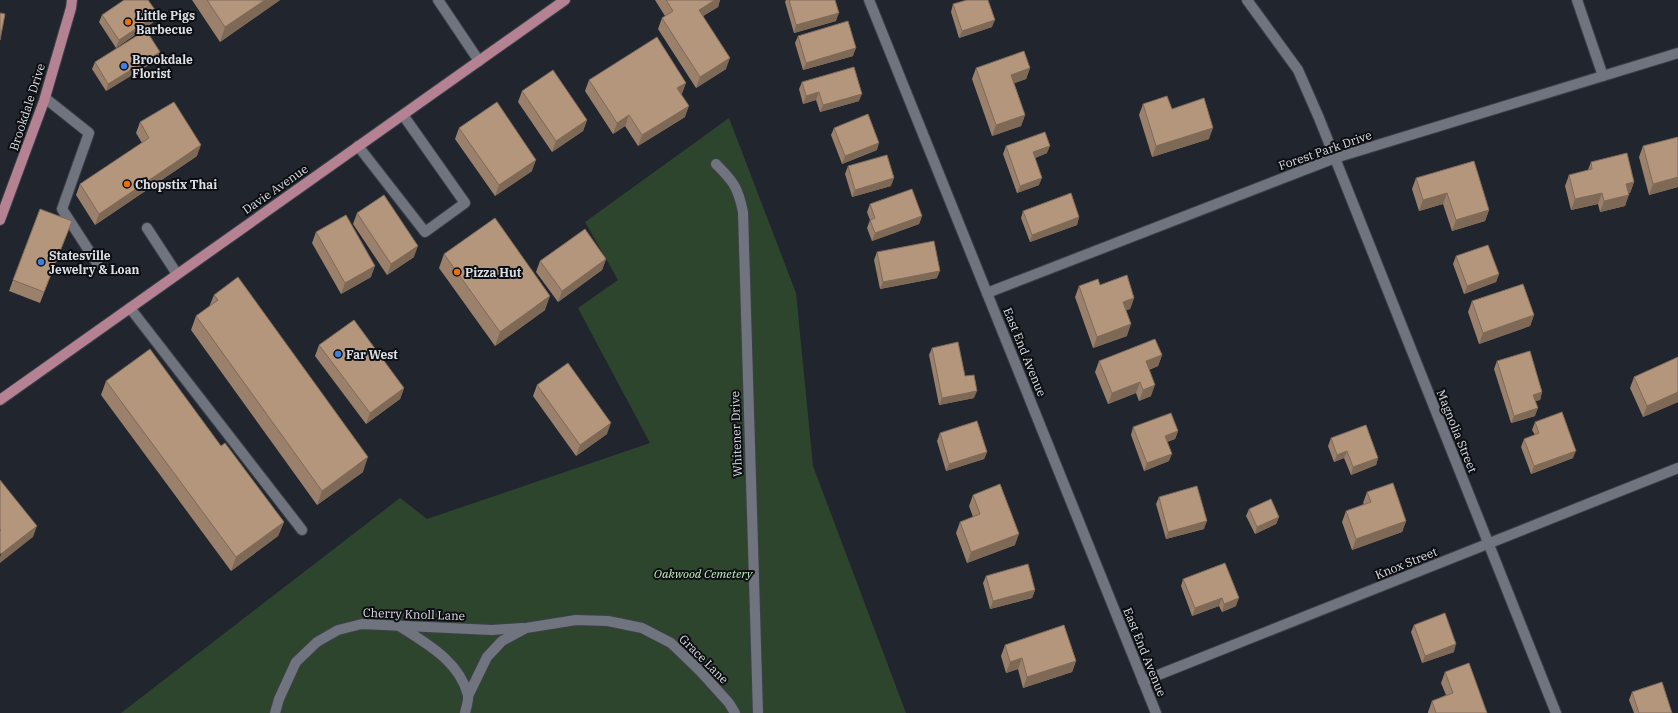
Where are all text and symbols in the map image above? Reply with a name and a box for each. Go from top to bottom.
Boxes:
place label: Little Pigs Barbecue [136,8,195,37]
marker: Little Pigs Barbecue [123,17,133,27]
place label: Brookdale Florist [132,52,193,81]
marker: Brookdale Florist [119,61,129,71]
street label: Brookdale Drive [6,62,48,152]
street label: Forest Park Drive [1276,127,1374,173]
street label: Davie Avenue [239,161,311,217]
place label: Chopstix Thai [135,177,217,192]
marker: Chopstix Thai [122,179,132,189]
place label: Statesville Jewelry & Loan [49,248,140,277]
marker: Statesville Jewelry & Loan [36,257,46,267]
place label: Pizza Hut [465,265,522,280]
marker: Pizza Hut [452,267,462,277]
street label: East End Avenue [1000,305,1050,399]
place label: Far West [346,347,398,362]
marker: Far West [333,349,343,359]
street label: Magnolia Street [1433,387,1481,475]
street label: Whitener Drive [727,391,745,477]
street label: Knox Street [1373,544,1439,582]
park label: Oakwood Cemetery [654,566,754,581]
street label: Cherry Knoll Lane [363,605,465,623]
street label: East End Avenue [1120,605,1170,699]
street label: Grace Lane [676,631,732,687]

